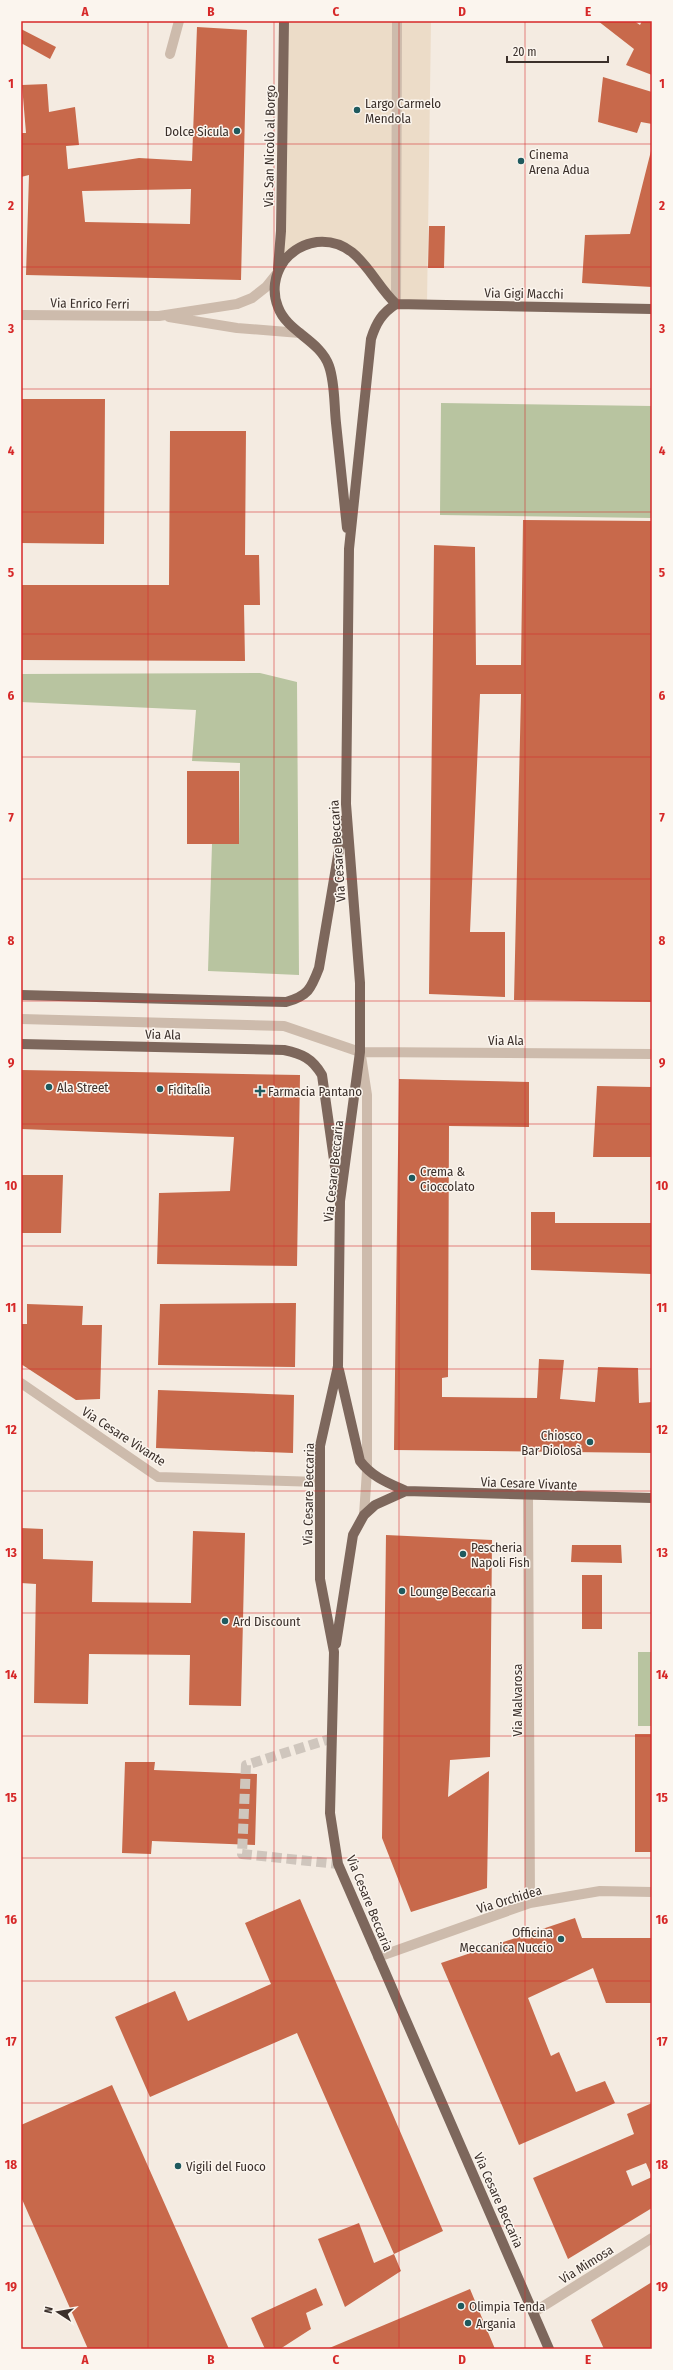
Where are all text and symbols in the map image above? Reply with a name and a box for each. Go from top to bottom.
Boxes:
text: A [80,4,89,19]
text: B [207,4,215,19]
text: C [333,4,340,19]
text: D [458,4,466,19]
text: E [585,4,591,19]
scale bar [507,38,608,64]
text: 20 m [513,45,537,59]
text: 1 [8,76,14,91]
text: 1 [659,76,665,91]
street label: Via San Nicolò al Borgo [261,85,278,207]
place label: Largo Carmelo Mendola [365,96,441,126]
marker: Largo Carmelo Mendola [352,105,362,115]
place label: Dolce Sicula [165,124,229,139]
marker: Dolce Sicula [232,126,242,136]
place label: Cinema Arena Adua [529,147,590,177]
marker: Cinema Arena Adua [516,156,526,166]
text: 2 [7,198,14,213]
text: 2 [658,198,665,213]
street label: Via Gigi Macchi [484,285,564,302]
street label: Via Enrico Ferri [50,295,130,312]
text: 3 [7,321,14,336]
text: 3 [658,321,665,336]
text: 4 [8,443,15,458]
text: 4 [659,443,666,458]
text: 5 [8,565,14,580]
text: 5 [659,565,665,580]
text: 6 [8,688,15,703]
text: 6 [659,688,666,703]
street label: Via Cesare Beccaria [326,799,349,903]
text: 7 [8,810,14,825]
text: 7 [659,810,665,825]
text: 8 [8,933,15,948]
text: 8 [659,933,666,948]
street label: Via Ala [145,1027,181,1042]
street label: Via Ala [488,1033,524,1048]
text: 9 [8,1055,15,1070]
text: 9 [659,1055,666,1070]
place label: Ala Street [57,1080,109,1095]
marker: Ala Street [44,1082,54,1092]
place label: Fiditalia [168,1082,210,1097]
marker: Fiditalia [155,1084,165,1094]
place label: Farmacia Pantano [268,1084,362,1099]
marker: Farmacia Pantano [255,1086,265,1096]
street label: Via Cesare Beccaria [321,1119,346,1223]
place label: Crema & Cioccolato [420,1164,475,1194]
marker: Crema & Cioccolato [407,1173,417,1183]
text: 10 [5,1178,17,1193]
text: 10 [656,1178,668,1193]
text: 11 [6,1300,16,1315]
text: 11 [657,1300,667,1315]
street label: Via Cesare Vivante [79,1404,168,1469]
text: 12 [5,1422,17,1437]
text: 12 [656,1422,668,1437]
place label: Chiosco Bar Diolosà [521,1428,582,1458]
marker: Chiosco Bar Diolosà [585,1437,595,1447]
street label: Via Cesare Beccaria [300,1443,317,1545]
street label: Via Cesare Vivante [480,1474,578,1493]
place label: Pescheria Napoli Fish [471,1540,530,1570]
text: 13 [5,1545,17,1560]
text: 13 [656,1545,668,1560]
marker: Pescheria Napoli Fish [458,1549,468,1559]
place label: Lounge Beccaria [410,1584,496,1599]
marker: Lounge Beccaria [397,1586,407,1596]
place label: Ard Discount [233,1614,301,1629]
marker: Ard Discount [220,1616,230,1626]
street label: Via Malvarosa [510,1664,525,1736]
text: 14 [5,1667,17,1682]
text: 14 [656,1667,668,1682]
text: 15 [5,1790,17,1805]
text: 15 [656,1790,668,1805]
street label: Via Cesare Beccaria [343,1853,396,1953]
street label: Via Orchidea [475,1883,543,1916]
text: 16 [5,1912,17,1927]
text: 16 [656,1912,668,1927]
place label: Officina Meccanica Nuccio [460,1925,553,1955]
marker: Officina Meccanica Nuccio [556,1934,566,1944]
text: 17 [5,2034,17,2049]
text: 17 [656,2034,668,2049]
street label: Via Cesare Beccaria [471,2150,526,2250]
text: 18 [5,2157,17,2172]
text: 18 [656,2157,668,2172]
place label: Vigili del Fuoco [186,2159,266,2174]
marker: Vigili del Fuoco [173,2161,183,2171]
street label: Via Mimosa [557,2242,616,2287]
text: 19 [5,2279,17,2294]
text: 19 [656,2279,668,2294]
north arrow [38,2292,78,2332]
place label: Olimpia Tenda [469,2299,545,2314]
marker: Olimpia Tenda [456,2301,466,2311]
text: N [42,2305,56,2315]
place label: Argania [476,2316,516,2331]
marker: Argania [463,2318,473,2328]
text: A [80,2352,89,2367]
text: B [207,2352,215,2367]
text: C [333,2352,340,2367]
text: D [458,2352,466,2367]
text: E [585,2352,591,2367]

